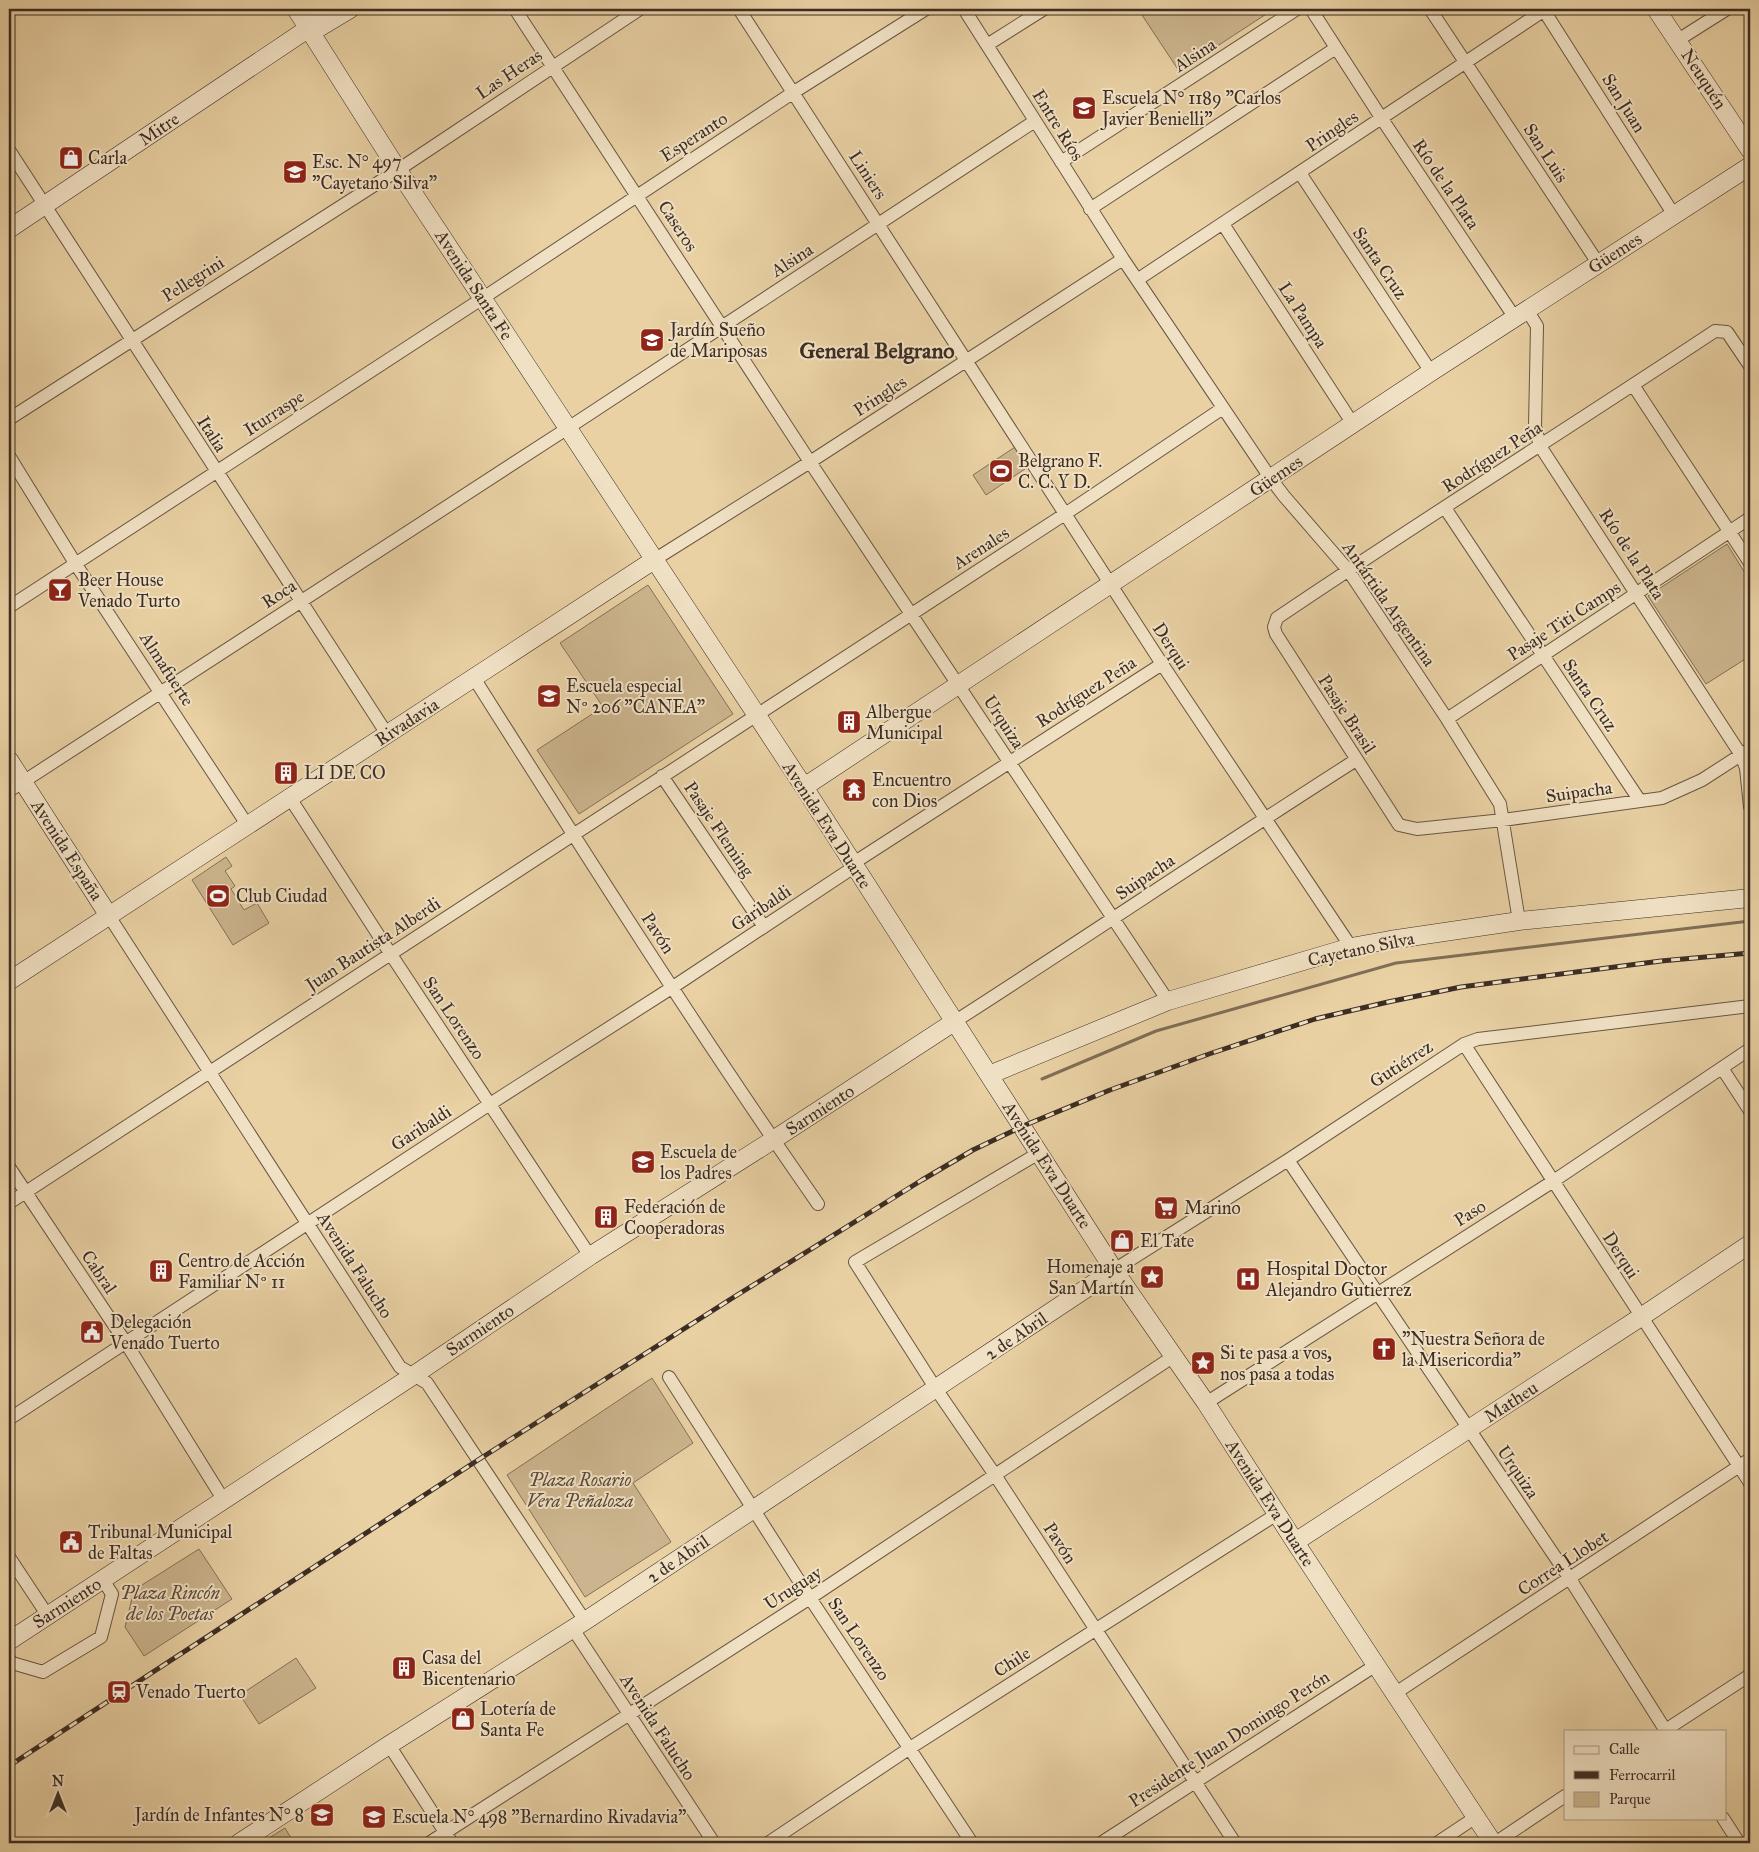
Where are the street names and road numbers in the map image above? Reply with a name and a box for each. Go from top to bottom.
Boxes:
street label: Alsina [1169,33,1221,77]
street label: Las Heras [472,44,546,104]
street label: Neuquén [1676,45,1732,114]
street label: San Juan [1596,69,1651,137]
street label: Entre Ríos [1027,85,1089,165]
street label: Pringles [1301,105,1363,157]
street label: Esperanto [656,107,732,167]
street label: Mitre [135,108,183,150]
street label: San Luis [1519,119,1573,187]
street label: Río de la Plata [1408,135,1484,234]
street label: Liniers [844,147,892,203]
street label: Caseros [653,196,703,256]
street label: Santa Cruz [1348,223,1412,303]
street label: Avenida Santa Fe [430,225,518,344]
street label: Güemes [1584,228,1646,278]
street label: Alsina [766,238,818,282]
street label: Pellegrini [158,251,229,308]
street label: La Pampa [1274,278,1333,352]
street label: Pringles [849,371,911,422]
street label: Iturraspe [240,385,308,441]
street label: Italia [192,412,232,457]
street label: Rodríguez Peña [1438,416,1547,498]
street label: Güemes [1245,450,1307,502]
street label: Río de la Plata [1594,504,1670,604]
street label: Arenales [948,522,1013,575]
street label: Antártida Argentina [1336,537,1440,672]
street label: Roca [258,575,301,613]
street label: Pasaje Titi Camps [1503,576,1625,666]
street label: Derqui [1147,618,1194,674]
street label: Almafuerte [134,627,199,710]
street label: Rodríguez Peña [1032,651,1141,733]
street label: Santa Cruz [1558,655,1622,735]
street label: Pasaje Brasil [1313,670,1381,758]
street label: Urquiza [978,691,1030,754]
street label: Rivadavia [371,693,443,751]
street label: Avenida Eva Duarte [777,757,876,893]
street label: Suipacha [1544,776,1614,808]
street label: Pasaje Fleming [678,777,759,882]
street label: Avenida España [26,795,108,905]
street label: Suipacha [1111,849,1179,905]
street label: Garibaldi [727,880,795,936]
street label: Juan Bautista Alberdi [300,892,445,998]
street label: Pavón [637,908,680,958]
street label: Cayetano Silva [1306,927,1417,971]
street label: San Lorenzo [418,972,490,1064]
street label: Gutiérrez [1365,1036,1437,1092]
street label: Sarmiento [782,1080,858,1140]
street label: Avenida Eva Duarte [997,1097,1096,1233]
street label: Garibaldi [387,1100,455,1156]
street label: Paso [1450,1195,1490,1231]
street label: Avenida Falucho [312,1207,398,1322]
street label: Derqui [1597,1227,1644,1283]
street label: Cabral [77,1246,122,1298]
street label: Sarmiento [442,1299,518,1361]
street label: 2 de Abril [981,1307,1051,1365]
street label: Matheu [1480,1376,1542,1427]
street label: Avenida Eva Duarte [1220,1435,1319,1571]
street label: Urquiza [1491,1441,1544,1504]
street label: Pavón [1039,1518,1082,1568]
street label: Correa Llobet [1513,1525,1613,1600]
street label: 2 de Abril [643,1530,713,1588]
street label: Uruguay [760,1561,827,1616]
street label: Sarmiento [29,1573,105,1633]
street label: San Lorenzo [823,1593,895,1685]
street label: Chile [989,1642,1035,1682]
street label: Presidente Juan Domingo Perón [1124,1666,1334,1813]
street label: Avenida Falucho [615,1669,701,1784]

